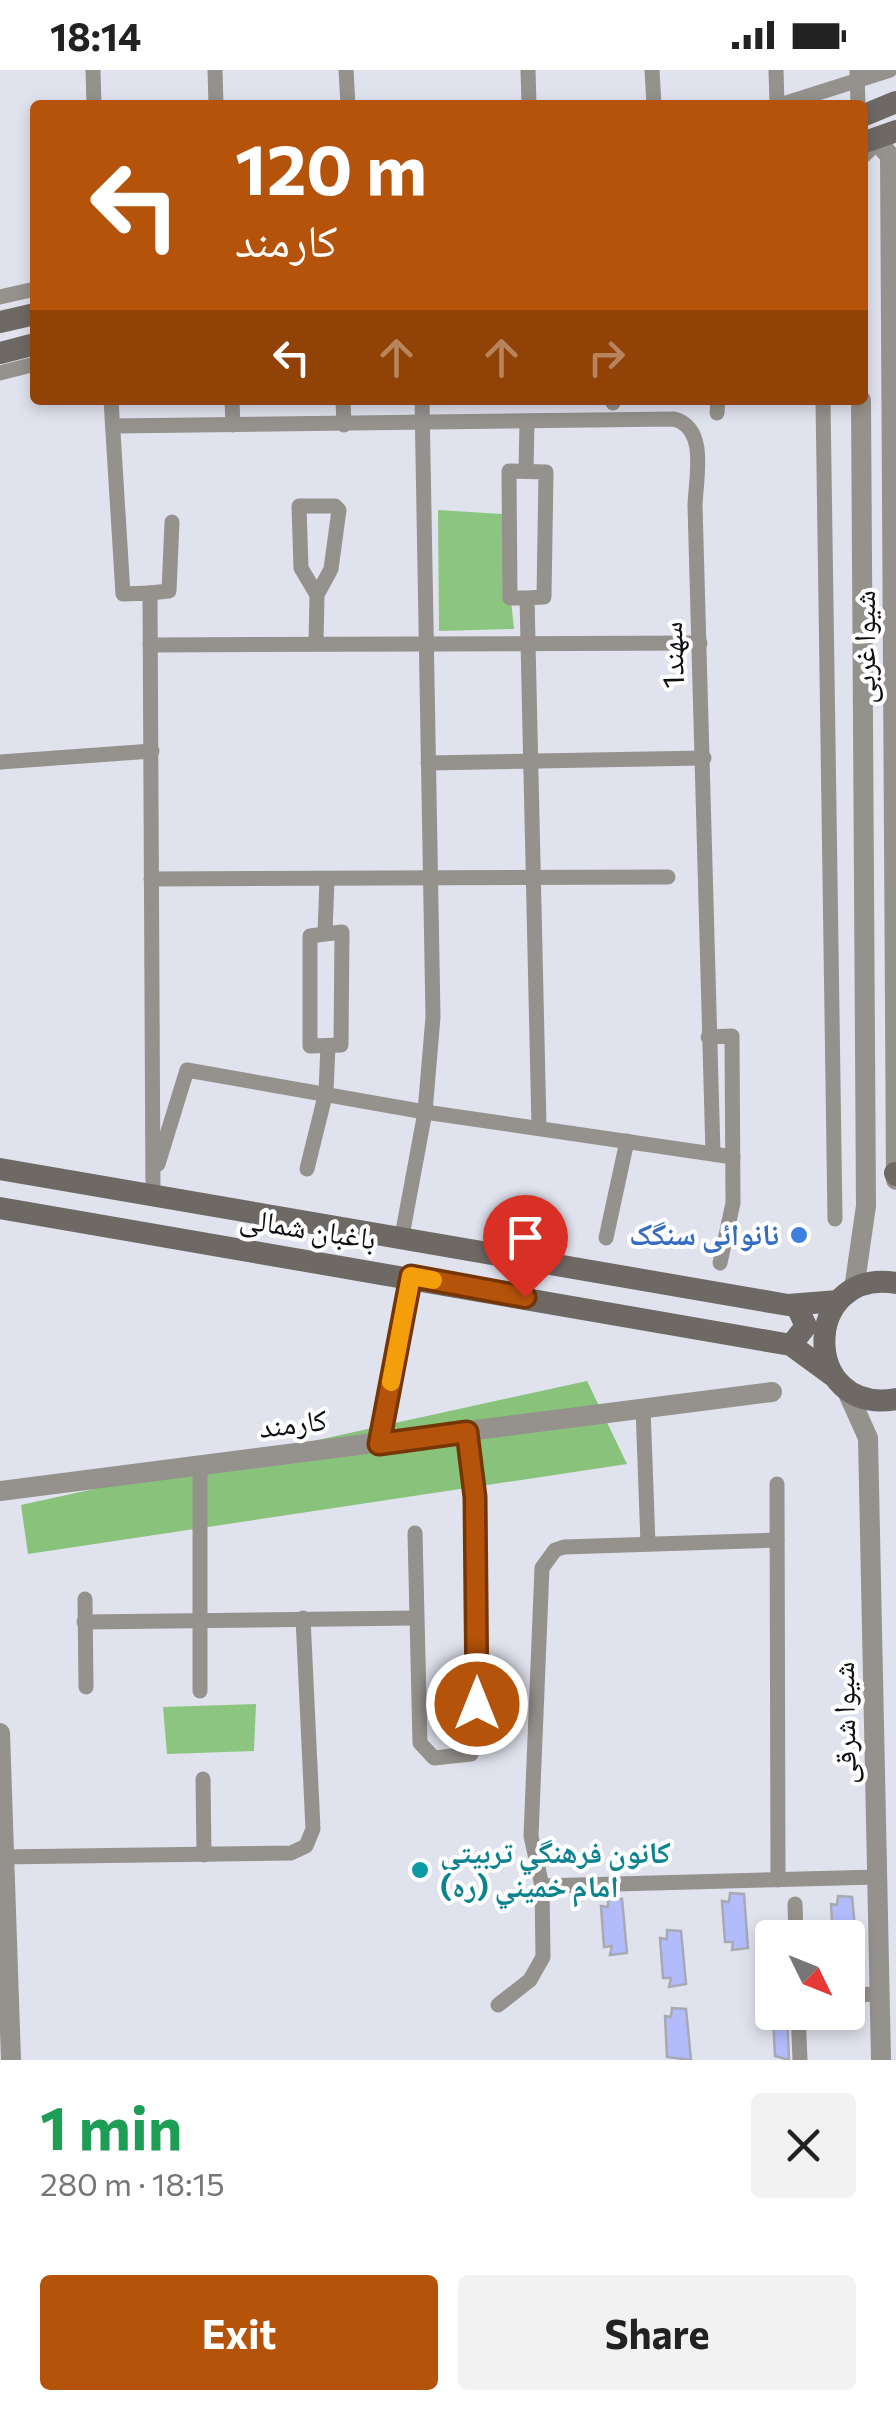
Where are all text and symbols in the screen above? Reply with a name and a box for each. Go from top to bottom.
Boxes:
text: 18:14 [50,12,141,59]
text: 120 m [235,124,427,209]
icon: left [70,140,200,270]
text: کارمند [235,211,337,266]
icon: left [264,330,319,385]
icon: ahead [369,330,424,385]
icon: ahead [474,330,529,385]
icon: right [579,330,634,385]
street label: شیوا غربی [844,590,883,704]
street label: 1سهند [651,621,691,689]
pin [483,1195,568,1298]
street label: باغبان شمالی [237,1198,379,1258]
icon: arrive [498,1210,553,1265]
place label: نانوائی سنگک [629,1214,779,1253]
marker: نانوائی سنگک [788,1224,810,1246]
street label: کارمند [257,1399,329,1444]
position arrow [425,1652,529,1756]
street label: شیوا شرقی [823,1661,864,1785]
place label: كانون فرهنگي تربيتي امام خميني (ره) [440,1832,671,1910]
marker: كانون فرهنگي تربيتي امام خميني (ره) [409,1859,431,1881]
north arrow [755,1920,865,2030]
map controls [755,1920,865,2030]
text: 1 min [40,2089,182,2162]
button: close [751,2093,856,2198]
text: 280 m · 18:15 [40,2163,225,2203]
button: Exit [40,2275,438,2390]
button: Share [458,2275,856,2390]

